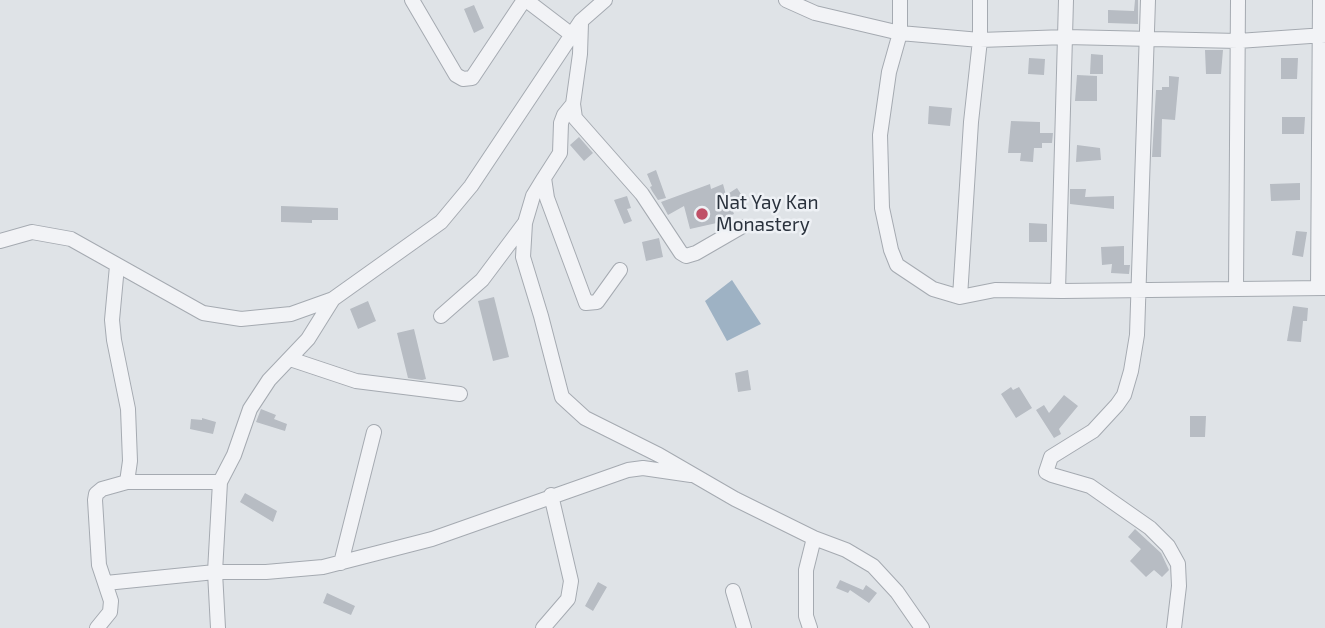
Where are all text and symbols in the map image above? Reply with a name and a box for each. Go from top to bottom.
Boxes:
place label: Nat Yay Kan Monastery [716,192,818,236]
marker: Nat Yay Kan Monastery [694,206,710,222]

